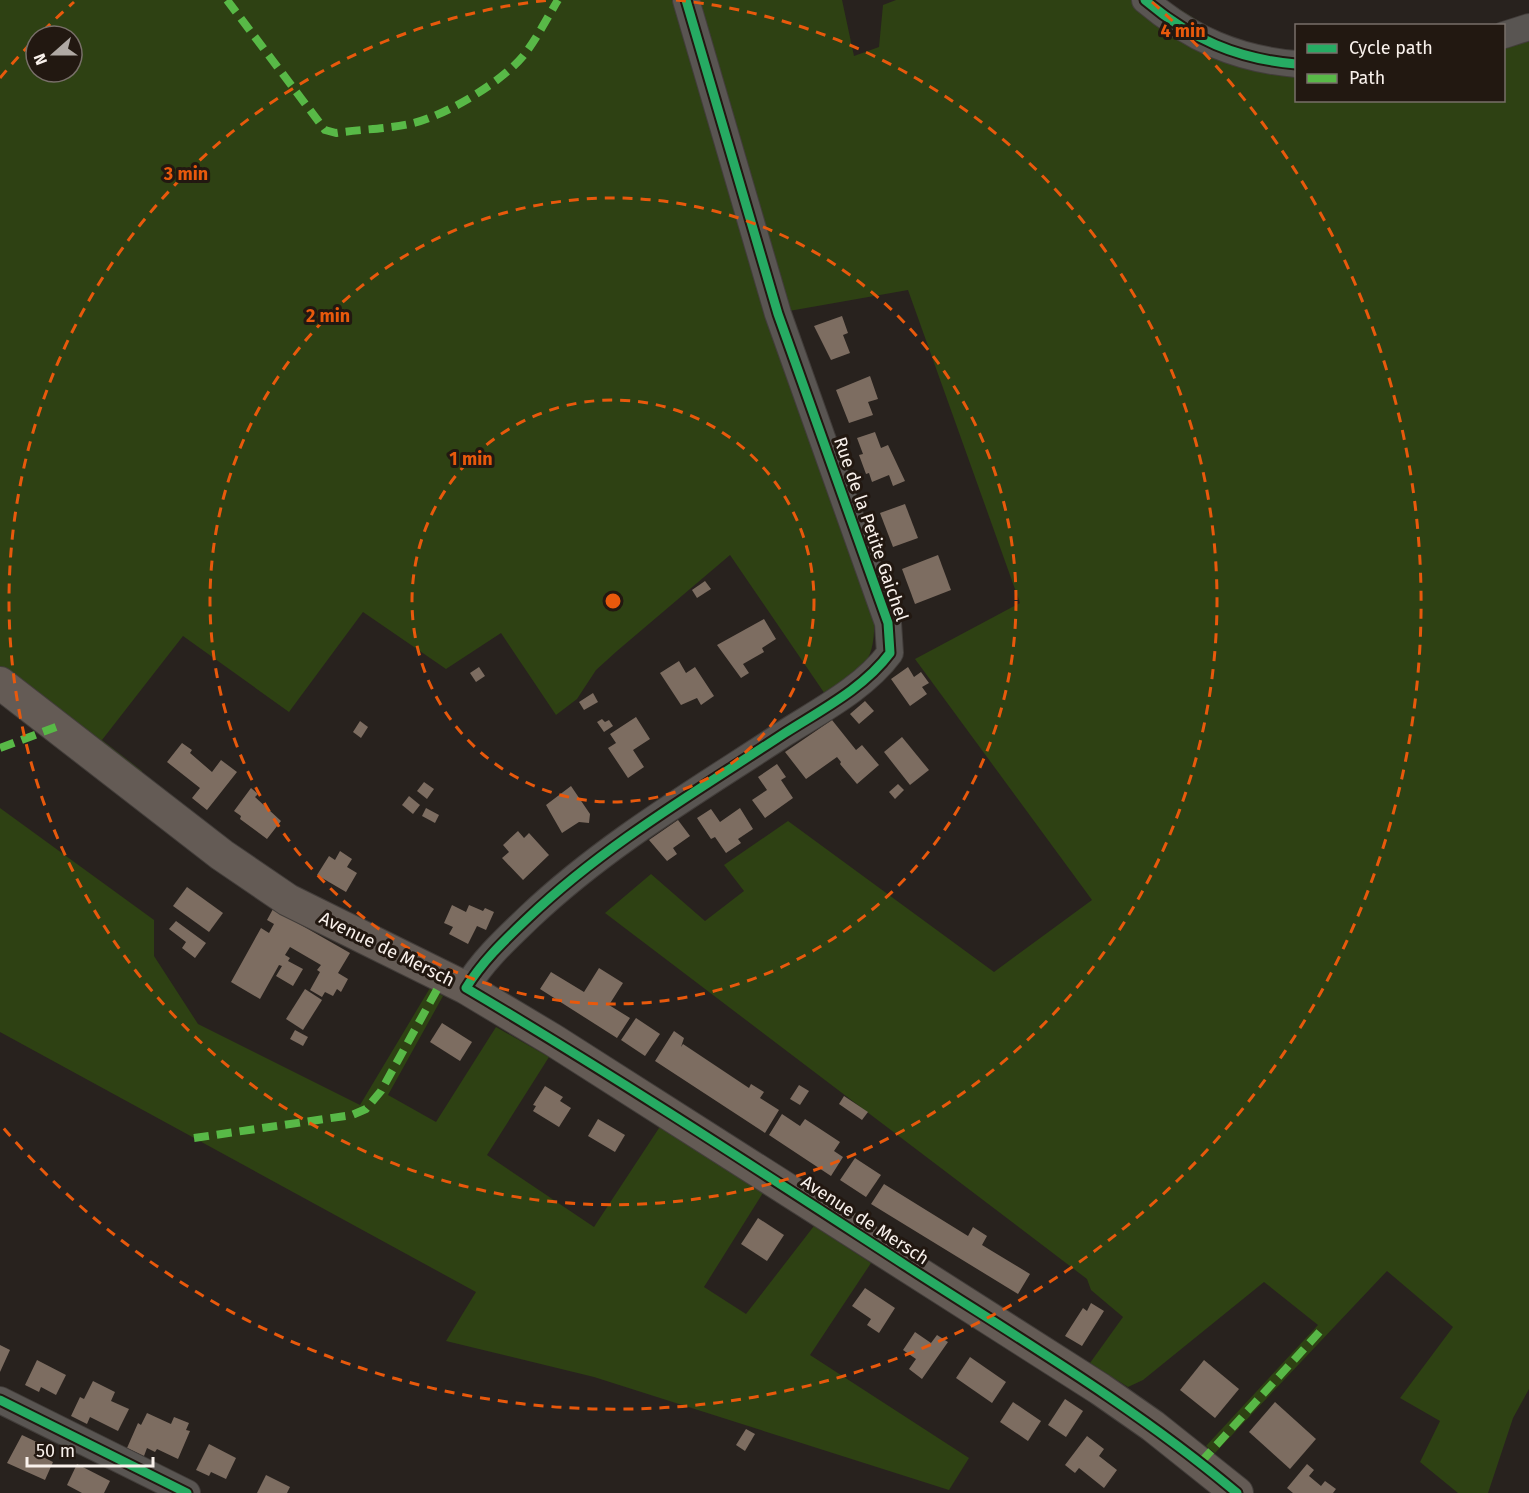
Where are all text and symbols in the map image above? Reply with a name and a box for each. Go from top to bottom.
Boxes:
text: 4 min [1160,20,1206,42]
north arrow [24,24,84,84]
legend [1295,24,1505,102]
text: Cycle path [1349,37,1433,59]
text: N [30,51,51,68]
text: Path [1349,67,1385,89]
text: 3 min [163,163,208,185]
text: 2 min [306,305,350,327]
street label: Rue de la Petite Gaichel [829,434,913,624]
text: 1 min [449,448,493,470]
centre of rings [603,591,623,611]
street label: Avenue de Mersch [316,907,458,991]
street label: Avenue de Mersch [797,1170,933,1270]
scale bar [27,1430,153,1468]
text: 50 m [36,1440,75,1462]

